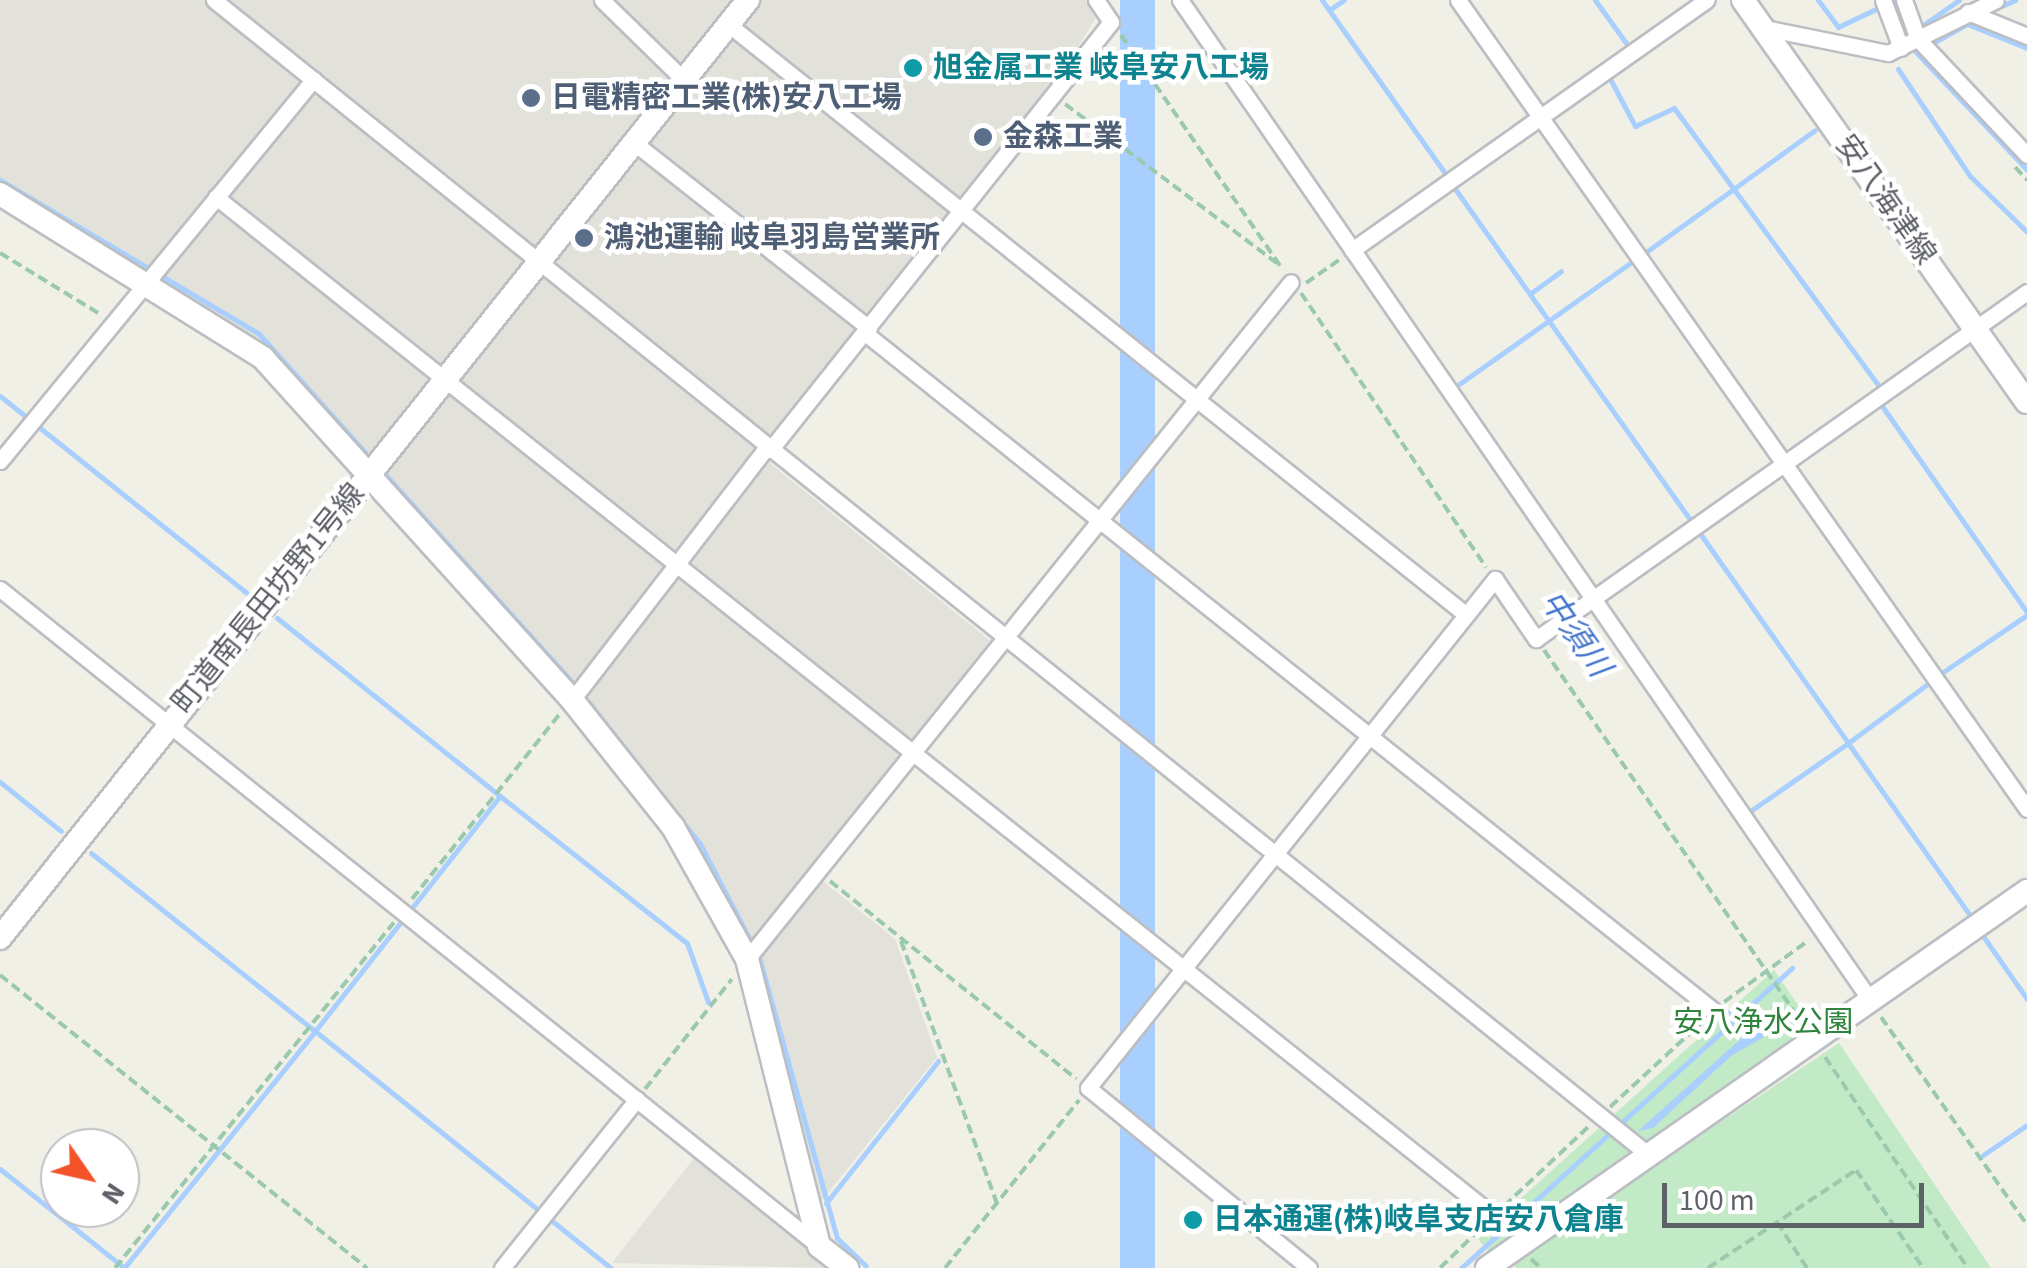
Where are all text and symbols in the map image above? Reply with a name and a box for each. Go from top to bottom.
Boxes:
place label: 旭金属工業 岐阜安八工場 [933,50,1269,86]
marker: 旭金属工業 岐阜安八工場 [902,57,924,79]
place label: 日電精密工業(株)安八工場 [551,80,902,116]
marker: 日電精密工業(株)安八工場 [520,87,542,109]
place label: 金森工業 [1003,119,1123,155]
marker: 金森工業 [972,126,994,148]
street label: 安八海津線 [1827,128,1943,272]
place label: 鴻池運輸 岐阜羽島営業所 [604,220,940,256]
marker: 鴻池運輸 岐阜羽島営業所 [573,227,595,249]
street label: 町道南長田坊野1号線 [165,477,373,721]
water label: 中須川 [1532,584,1618,684]
park label: 安八浄水公園 [1673,1005,1853,1041]
north arrow [40,1128,140,1228]
scale bar [1667,1163,1930,1225]
text: N [91,1175,135,1213]
text: 100 m [1679,1179,1755,1222]
place label: 日本通運(株)岐阜支店安八倉庫 [1213,1202,1624,1238]
marker: 日本通運(株)岐阜支店安八倉庫 [1182,1209,1204,1231]

